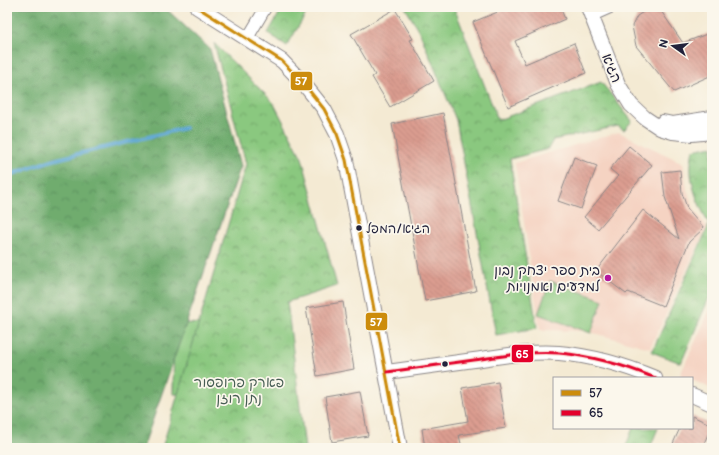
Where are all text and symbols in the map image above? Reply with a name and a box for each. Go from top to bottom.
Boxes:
north arrow [653,26,693,66]
text: N [656,38,671,49]
street label: הגיא [598,51,625,85]
line badge: 57 [290,71,313,91]
text: 57 [295,75,307,88]
place label: הגיא/המפל [366,221,430,237]
marker: הגיא/המפל [354,223,364,233]
place label: בית ספר יצחק נבון למדעים ואמנויות [494,262,601,295]
marker: בית ספר יצחק נבון למדעים ואמנויות [603,273,613,283]
line badge: 57 [365,312,388,331]
text: 57 [370,316,382,329]
line badge: 65 [511,344,534,363]
text: 65 [515,348,529,361]
unlabelled marker [440,359,450,369]
park label: פארק פרופסור נתן רוזן [194,374,284,407]
legend [553,377,693,429]
text: 57 [589,386,602,401]
text: 65 [589,406,603,421]

